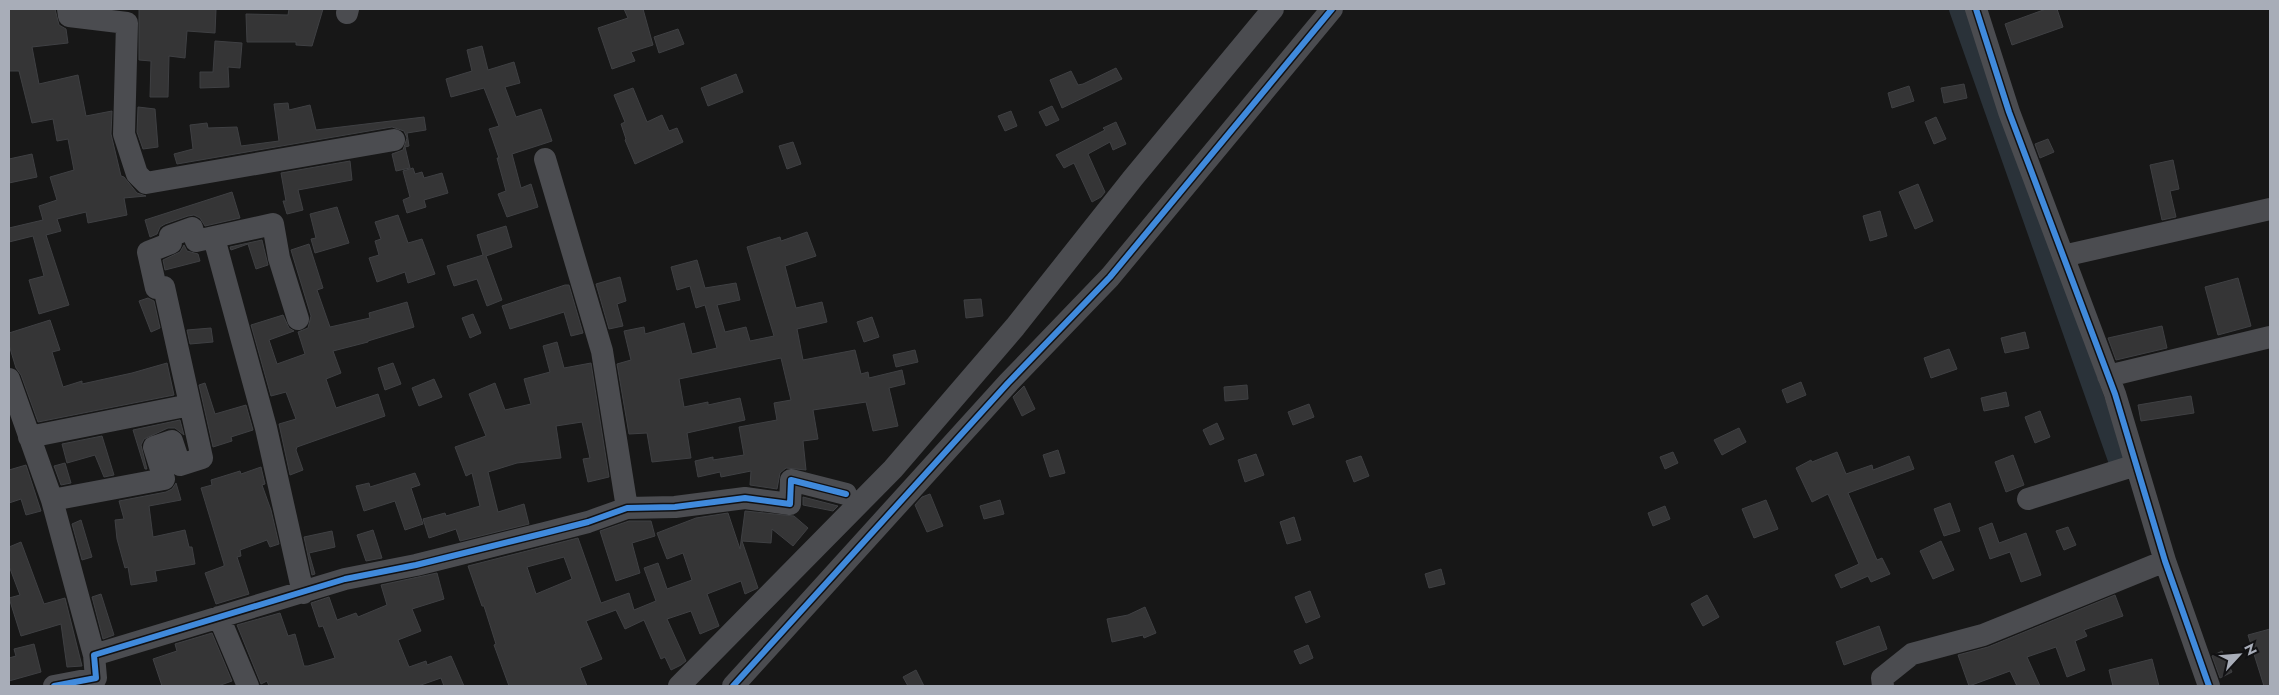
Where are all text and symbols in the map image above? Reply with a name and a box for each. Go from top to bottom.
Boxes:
north arrow [2214,630,2264,680]
text: N [2239,640,2262,659]

